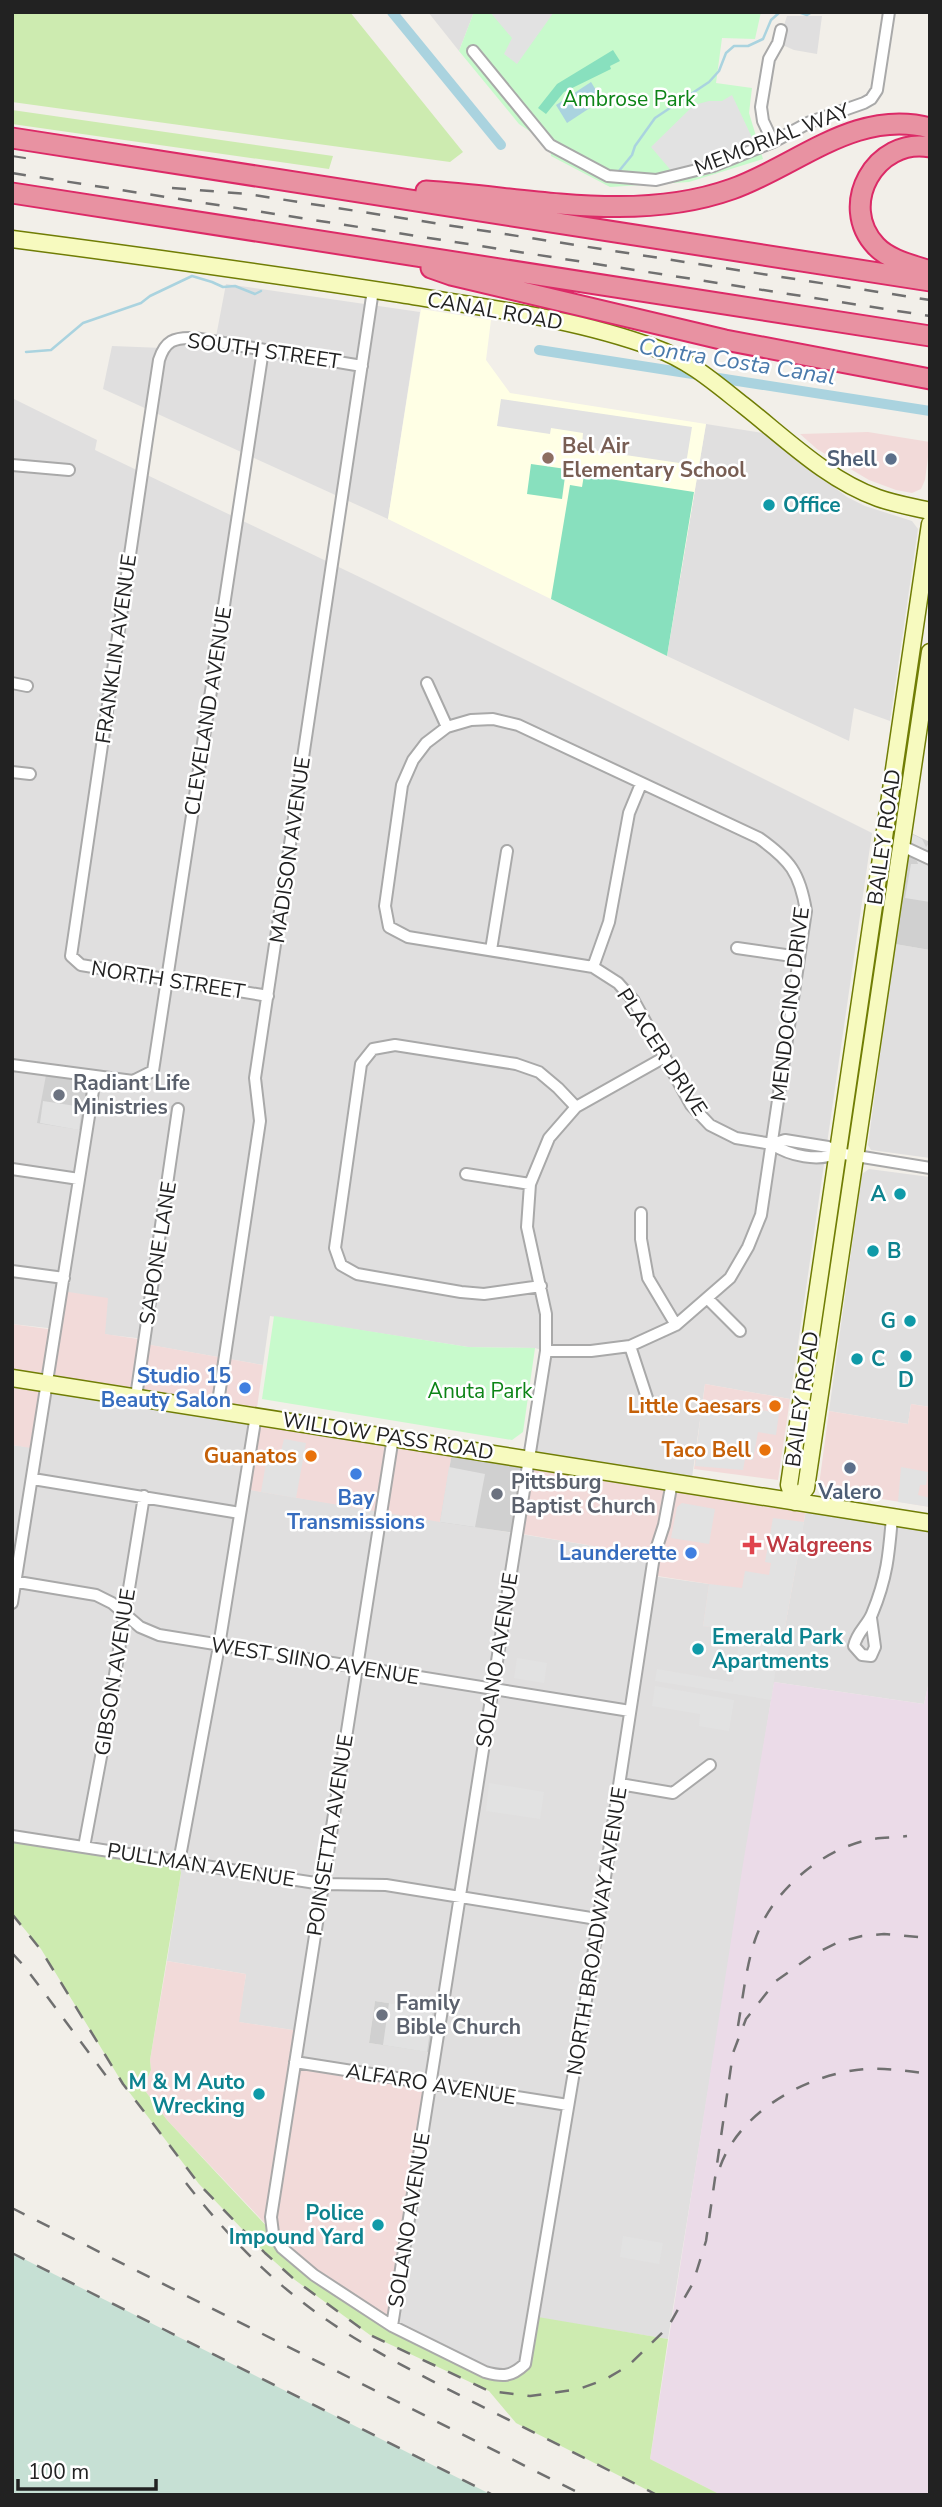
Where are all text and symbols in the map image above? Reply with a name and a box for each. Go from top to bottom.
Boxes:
park label: Ambrose Park [562,85,696,113]
street label: MEMORIAL WAY [690,96,854,181]
street label: CANAL ROAD [425,285,565,337]
street label: SOUTH STREET [186,326,343,376]
water label: Contra Costa Canal [636,331,837,392]
place label: Bel Air Elementary School [562,432,746,484]
place label: Shell [827,445,877,473]
marker: Bel Air Elementary School [540,450,556,466]
marker: Shell [883,451,899,467]
place label: Office [783,491,841,519]
marker: Office [761,497,777,513]
street label: FRANKLIN AVENUE [89,553,143,745]
street label: CLEVELAND AVENUE [178,605,238,817]
street label: MADISON AVENUE [263,755,317,945]
street label: BAILEY ROAD [861,767,907,907]
street label: MENDOCINO DRIVE [764,905,816,1103]
street label: NORTH STREET [89,954,247,1006]
street label: PLACER DRIVE [610,983,714,1121]
place label: Radiant Life Ministries [73,1069,190,1121]
marker: Radiant Life Ministries [51,1087,67,1103]
street label: SAPONE LANE [133,1179,183,1327]
place label: A [870,1180,886,1208]
marker: A [892,1186,908,1202]
place label: B [887,1237,901,1265]
marker: B [865,1243,881,1259]
place label: G [881,1307,896,1335]
marker: G [902,1313,918,1329]
street label: BAILEY ROAD [779,1329,825,1469]
place label: C [871,1345,885,1373]
marker: D [898,1348,914,1364]
marker: C [849,1351,865,1367]
place label: Studio 15 Beauty Salon [101,1362,231,1414]
place label: D [898,1366,914,1394]
park label: Anuta Park [428,1377,533,1405]
marker: Studio 15 Beauty Salon [237,1380,253,1396]
place label: Little Caesars [628,1392,761,1420]
marker: Little Caesars [767,1398,783,1414]
street label: WILLOW PASS ROAD [280,1405,496,1467]
place label: Taco Bell [661,1436,751,1464]
place label: Guanatos [204,1442,297,1470]
marker: Taco Bell [757,1442,773,1458]
marker: Guanatos [303,1448,319,1464]
marker: Valero [842,1460,858,1476]
marker: Bay Transmissions [348,1466,364,1482]
place label: Pittsburg Baptist Church [511,1468,656,1520]
place label: Valero [817,1478,882,1506]
place label: Bay Transmissions [287,1484,425,1536]
marker: Pittsburg Baptist Church [489,1486,505,1502]
place label: Walgreens [766,1531,872,1559]
marker: Walgreens [744,1537,760,1553]
place label: Launderette [559,1539,677,1567]
marker: Launderette [683,1545,699,1561]
street label: SOLANO AVENUE [469,1571,525,1749]
street label: GIBSON AVENUE [88,1586,142,1758]
place label: Emerald Park Apartments [712,1623,844,1675]
street label: WEST SIINO AVENUE [209,1631,421,1691]
marker: Emerald Park Apartments [690,1641,706,1657]
street label: POINSETTA AVENUE [300,1732,360,1938]
street label: NORTH BROADWAY AVENUE [560,1785,634,2077]
street label: PULLMAN AVENUE [105,1836,297,1894]
place label: Family Bible Church [396,1989,521,2041]
marker: Family Bible Church [374,2007,390,2023]
street label: ALFARO AVENUE [344,2057,518,2111]
place label: M & M Auto Wrecking [128,2068,245,2120]
marker: M & M Auto Wrecking [251,2086,267,2102]
street label: SOLANO AVENUE [381,2131,437,2309]
place label: Police Impound Yard [229,2199,364,2251]
marker: Police Impound Yard [370,2217,386,2233]
scale bar [18,2448,156,2492]
text: 100 m [28,2458,89,2486]

